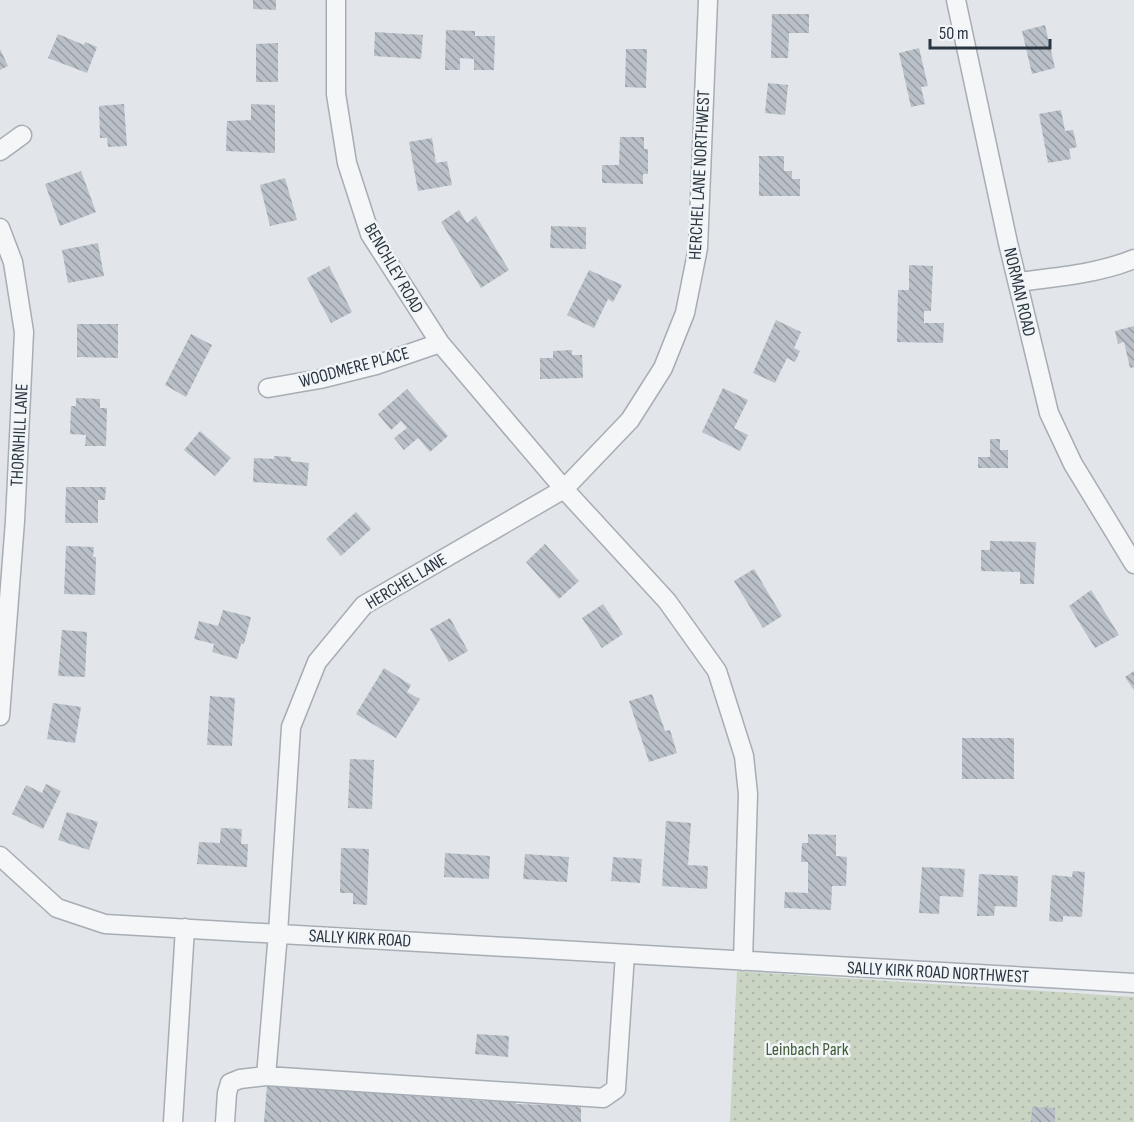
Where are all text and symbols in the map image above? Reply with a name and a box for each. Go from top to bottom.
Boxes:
scale bar [930,12,1050,50]
text: 50 m [939,23,969,44]
street label: HERCHEL LANE NORTHWEST [685,90,714,261]
street label: BENCHLEY ROAD [359,219,428,317]
street label: NORMAN ROAD [999,246,1040,338]
street label: WOODMERE PLACE [297,343,411,392]
street label: THORNHILL LANE [6,383,33,487]
street label: HERCHEL LANE [362,549,451,614]
street label: SALLY KIRK ROAD [308,925,412,952]
street label: SALLY KIRK ROAD NORTHWEST [847,957,1029,988]
park label: Leinbach Park [765,1039,849,1060]

